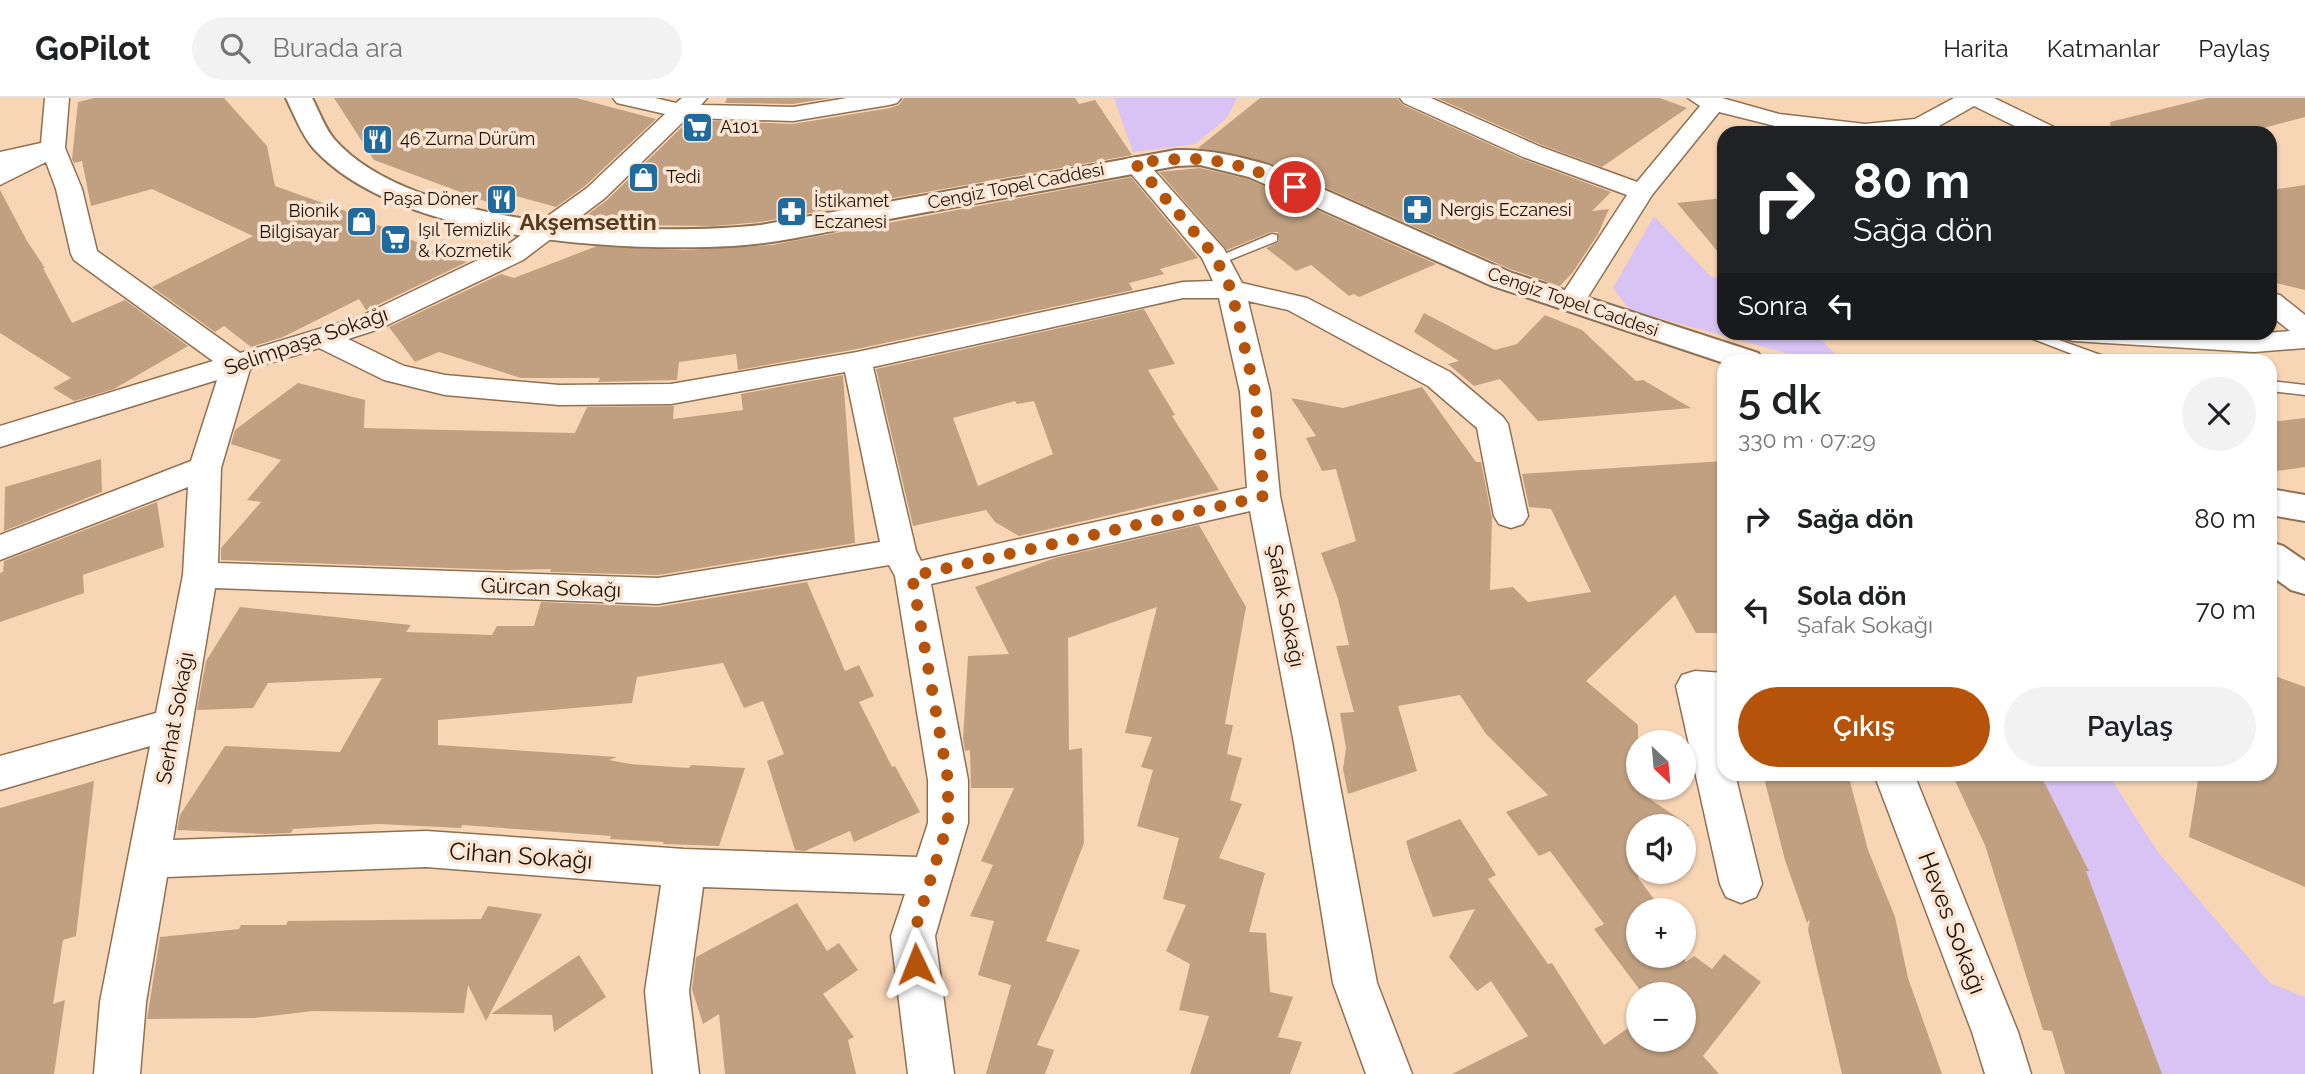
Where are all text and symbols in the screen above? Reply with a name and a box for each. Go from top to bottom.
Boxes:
search box [192,17,682,80]
text: GoPilot [35,29,150,68]
icon: search [216,29,254,67]
text: Burada ara [272,33,403,63]
text: Harita [1943,34,2009,63]
text: Katmanlar [2047,34,2160,63]
text: Paylaş [2198,34,2270,63]
supermarket icon: A101 [680,110,714,144]
place label: A101 [720,116,759,137]
restaurant icon: 46 Zurna Dürüm [360,122,394,156]
place label: 46 Zurna Dürüm [400,128,535,149]
text: 80 m [1853,152,1970,209]
icon: right [1738,154,1829,245]
pin [1265,157,1325,217]
street label: Cengiz Topel Caddesi [926,158,1106,213]
shop icon: Tedi [626,160,660,194]
place label: Tedi [666,166,701,187]
icon: arrive [1276,168,1314,206]
restaurant icon: Paşa Döner [484,182,518,216]
place label: Paşa Döner [383,188,479,209]
place label: İstikamet Eczanesi [814,190,889,232]
pharmacy icon: Nergis Eczanesi [1400,193,1434,227]
pharmacy icon: İstikamet Eczanesi [774,194,808,228]
place label: Nergis Eczanesi [1440,199,1572,220]
place label: Bionik Bilgisayar [259,200,340,242]
shop icon: Bionik Bilgisayar [345,204,379,238]
district label: Akşemsettin [519,208,657,235]
text: Sağa dön [1853,211,1993,248]
place label: Işıl Temizlik & Kozmetik [418,219,512,261]
supermarket icon: Işıl Temizlik & Kozmetik [378,223,412,257]
street label: Cengiz Topel Caddesi [1485,262,1661,341]
icon: left [1822,287,1860,325]
text: Sonra [1738,291,1808,321]
street label: Selimpaşa Sokağı [221,301,391,380]
text: 5 dk [1738,375,1821,424]
button: close [2182,377,2256,451]
text: 330 m · 07:29 [1738,426,1876,453]
icon: right [1738,500,1776,538]
text: Sağa dön [1797,504,1914,534]
text: 80 m [2194,504,2256,534]
street label: Şafak Sokağı [1262,543,1311,669]
street label: Gürcan Sokağı [480,573,622,602]
text: Sola dön [1797,581,1906,611]
icon: left [1738,591,1776,629]
text: 70 m [2196,595,2256,625]
text: Şafak Sokağı [1797,611,1933,638]
street label: Serhat Sokağı [151,650,198,786]
button: Çıkış [1738,687,1990,767]
button: Paylaş [2004,687,2256,767]
north arrow [1626,730,1696,800]
map controls [1626,730,1696,1052]
button: sound [1626,814,1696,884]
street label: Cihan Sokağı [448,836,594,875]
street label: Heves Sokağı [1912,848,1993,998]
button: + [1626,898,1696,968]
position arrow [879,927,953,1001]
button: − [1626,982,1696,1052]

